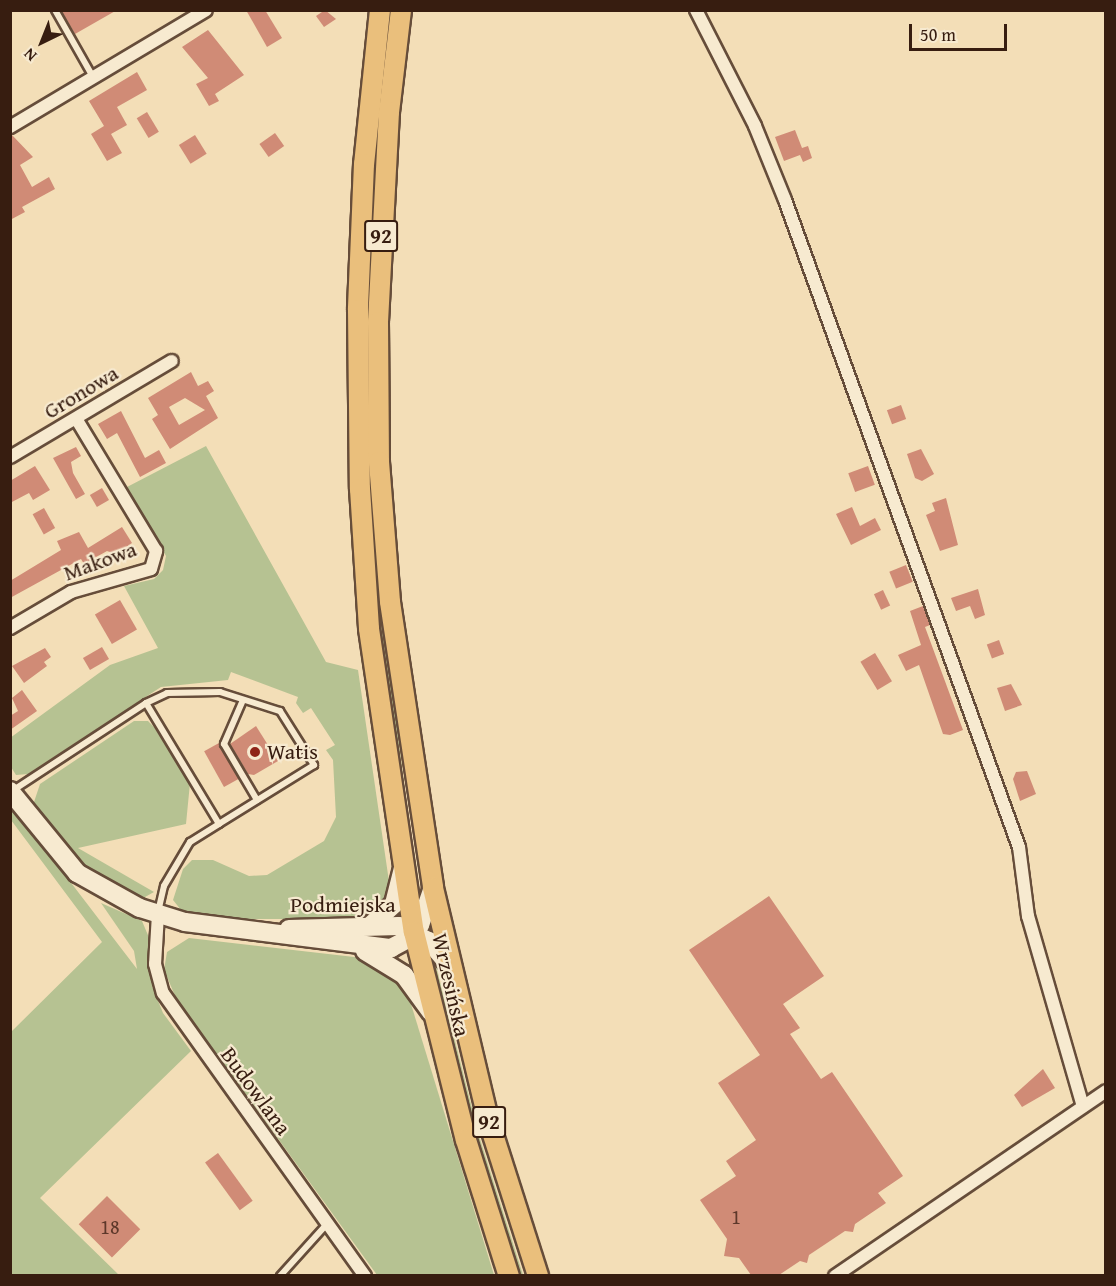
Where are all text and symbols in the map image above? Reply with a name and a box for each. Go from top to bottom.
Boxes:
north arrow [12,12,72,72]
scale bar [912,12,1010,50]
text: 50 m [920,21,956,48]
text: N [18,43,42,68]
road number: 92 [363,218,399,254]
street label: Gronowa [39,360,123,424]
street label: Makowa [60,536,140,586]
place label: Watis [267,739,318,765]
marker: Watis [248,745,262,759]
street label: Podmiejska [290,892,396,918]
street label: Wrzesińska [426,931,476,1039]
street label: Budowlana [215,1042,297,1140]
road number: 92 [471,1104,507,1140]
house number: 1 [731,1204,741,1228]
house number: 18 [100,1214,120,1238]

